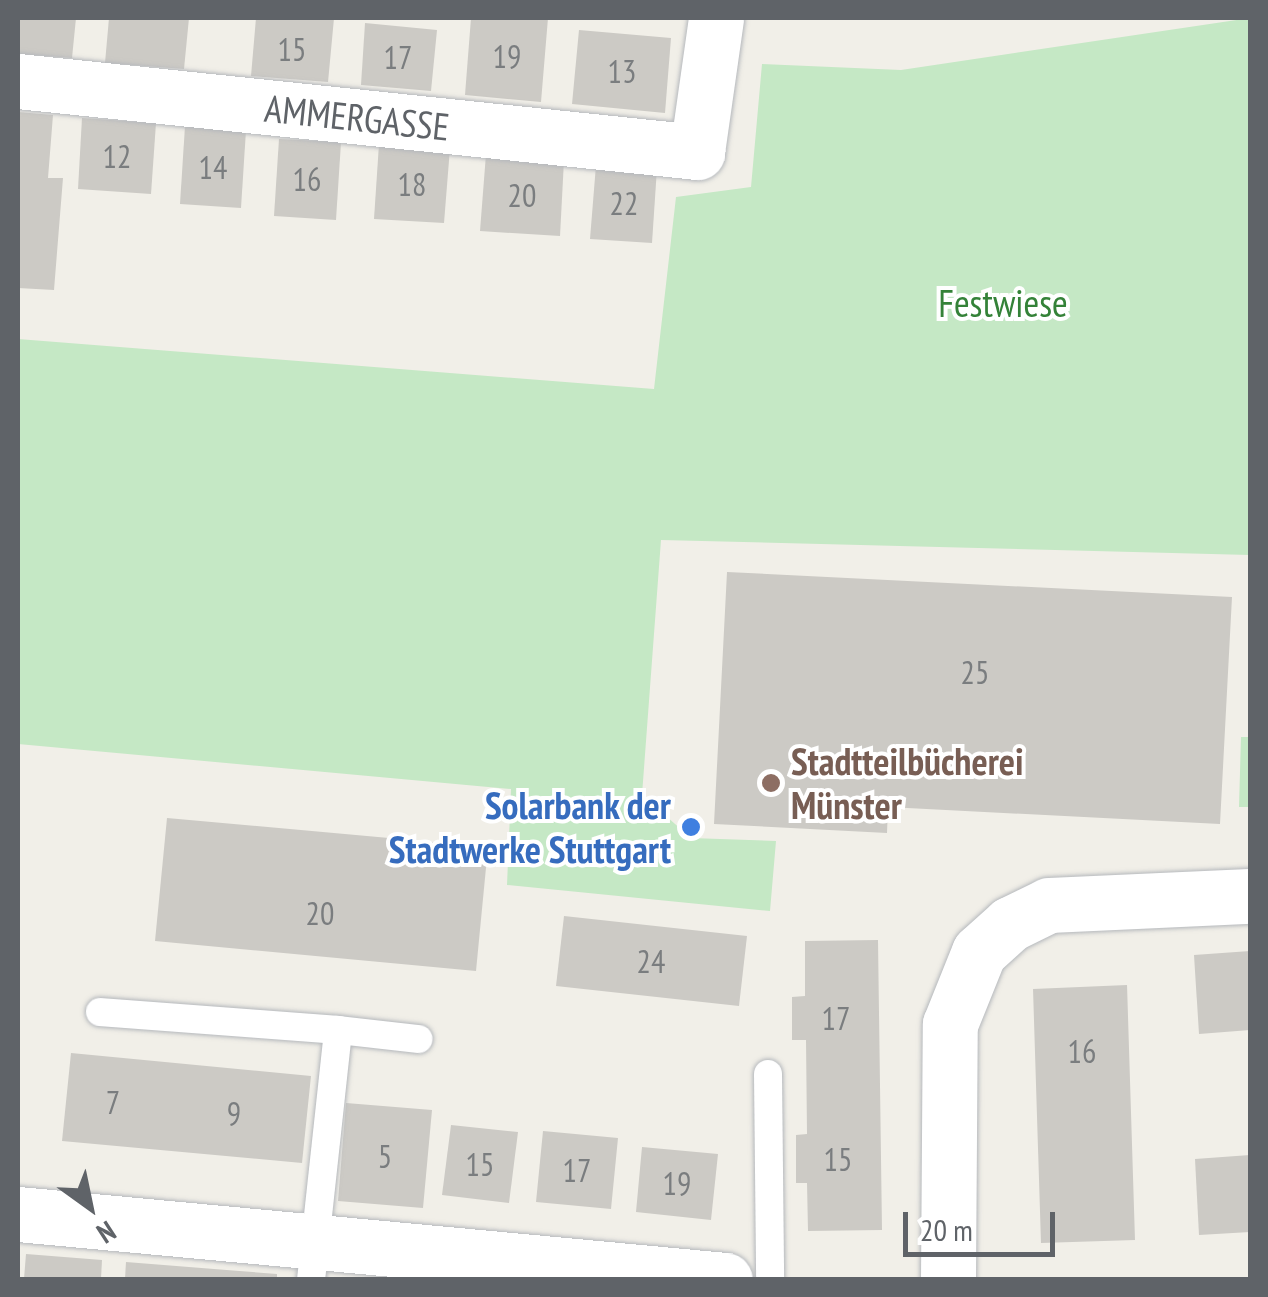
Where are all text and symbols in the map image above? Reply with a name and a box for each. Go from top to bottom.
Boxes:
house number: 15 [278,30,306,68]
house number: 19 [493,37,521,75]
house number: 17 [384,38,412,76]
house number: 13 [608,52,636,90]
street label: AMMERGASSE [262,85,452,149]
house number: 12 [103,137,131,175]
house number: 14 [199,148,227,186]
house number: 16 [293,160,321,198]
house number: 18 [398,165,426,203]
house number: 20 [508,176,536,214]
house number: 22 [610,184,638,222]
park label: Festwiese [938,280,1068,326]
house number: 25 [961,653,989,691]
place label: Stadtteilbücherei Münster [791,738,1024,828]
marker: Stadtteilbücherei Münster [760,772,782,794]
place label: Solarbank der Stadtwerke Stuttgart [389,782,671,872]
marker: Solarbank der Stadtwerke Stuttgart [680,816,702,838]
house number: 20 [306,894,334,932]
house number: 24 [637,942,665,980]
house number: 17 [822,999,850,1037]
house number: 16 [1068,1032,1096,1070]
house number: 7 [106,1083,120,1121]
house number: 9 [227,1094,241,1132]
house number: 5 [378,1137,392,1175]
house number: 15 [824,1140,852,1178]
house number: 15 [466,1145,494,1183]
house number: 17 [563,1151,591,1189]
north arrow [40,1157,140,1257]
house number: 19 [663,1164,691,1202]
scale bar [908,1192,1060,1254]
text: 20 m [920,1210,973,1249]
text: N [90,1213,123,1252]

